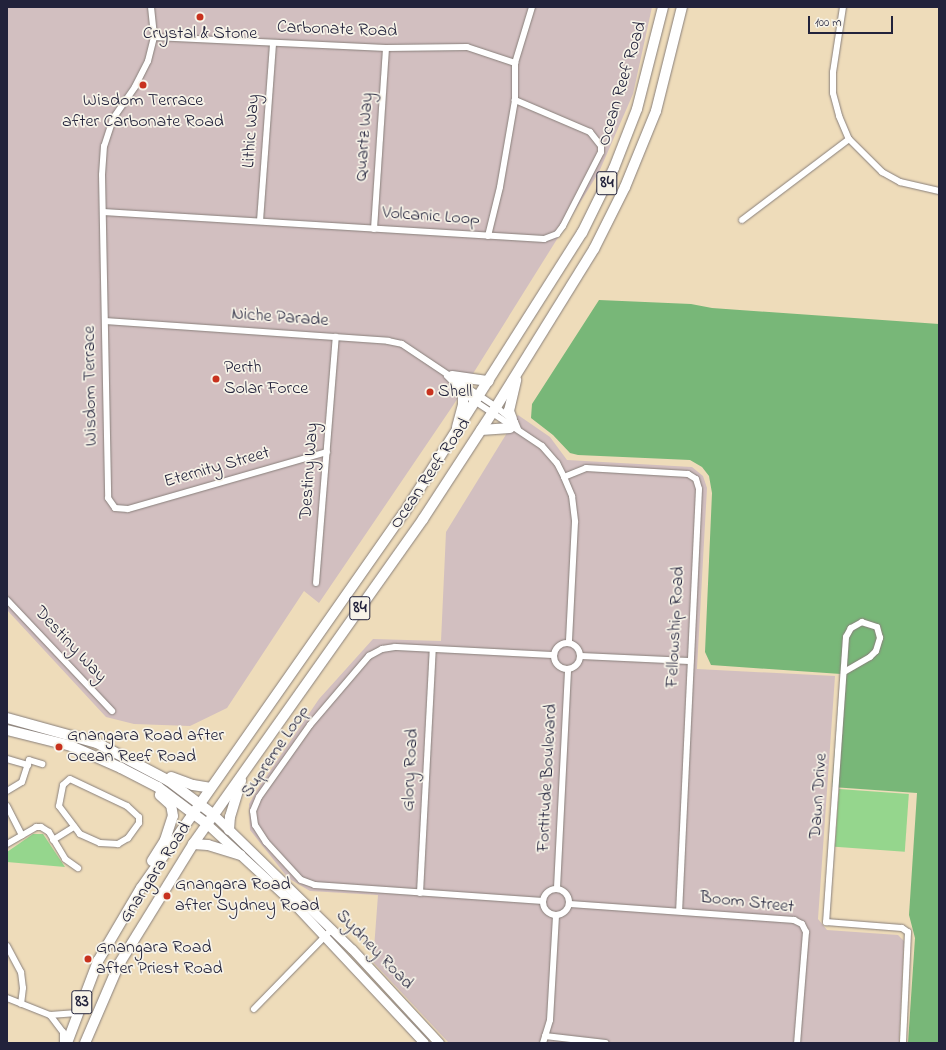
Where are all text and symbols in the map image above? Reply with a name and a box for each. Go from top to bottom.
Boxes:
scale bar [810,8,895,34]
marker: Crystal & Stone [195,12,205,22]
text: 100 m [815,14,842,32]
street label: Carbonate Road [276,17,398,43]
street label: Ocean Reef Road [594,19,652,149]
place label: Crystal & Stone [143,23,257,45]
marker: Wisdom Terrace after Carbonate Road [138,80,148,90]
place label: Wisdom Terrace after Carbonate Road [62,91,224,134]
street label: Quartz Way [351,92,379,182]
street label: Lithic Way [239,93,265,169]
road number: 84 [596,168,618,198]
street label: Volcanic Loop [381,203,481,231]
street label: Niche Parade [231,304,329,332]
street label: Wisdom Terrace [79,326,103,446]
place label: Perth Solar Force [224,358,308,400]
marker: Perth Solar Force [211,374,221,384]
place label: Shell [438,381,472,403]
marker: Shell [425,387,435,397]
street label: Ocean Reef Road [386,414,476,534]
street label: Destiny Way [296,422,324,520]
street label: Eternity Street [162,443,272,493]
street label: Fellowship Road [662,566,690,688]
road number: 84 [349,593,371,623]
street label: Destiny Way [29,602,111,688]
street label: Supreme Loop [237,702,315,802]
street label: Fortitude Boulevard [533,703,563,853]
place label: Gnangara Road after Ocean Reef Road [67,726,224,768]
street label: Glory Road [398,728,424,812]
marker: Gnangara Road after Ocean Reef Road [54,742,64,752]
street label: Dawn Drive [805,753,833,839]
street label: Gnangara Road [115,819,197,927]
place label: Gnangara Road after Sydney Road [175,875,319,918]
street label: Boom Street [699,887,795,919]
marker: Gnangara Road after Sydney Road [162,891,172,901]
street label: Sydney Road [331,906,417,994]
place label: Gnangara Road after Priest Road [96,938,223,980]
marker: Gnangara Road after Priest Road [83,954,93,964]
road number: 83 [71,987,93,1017]

